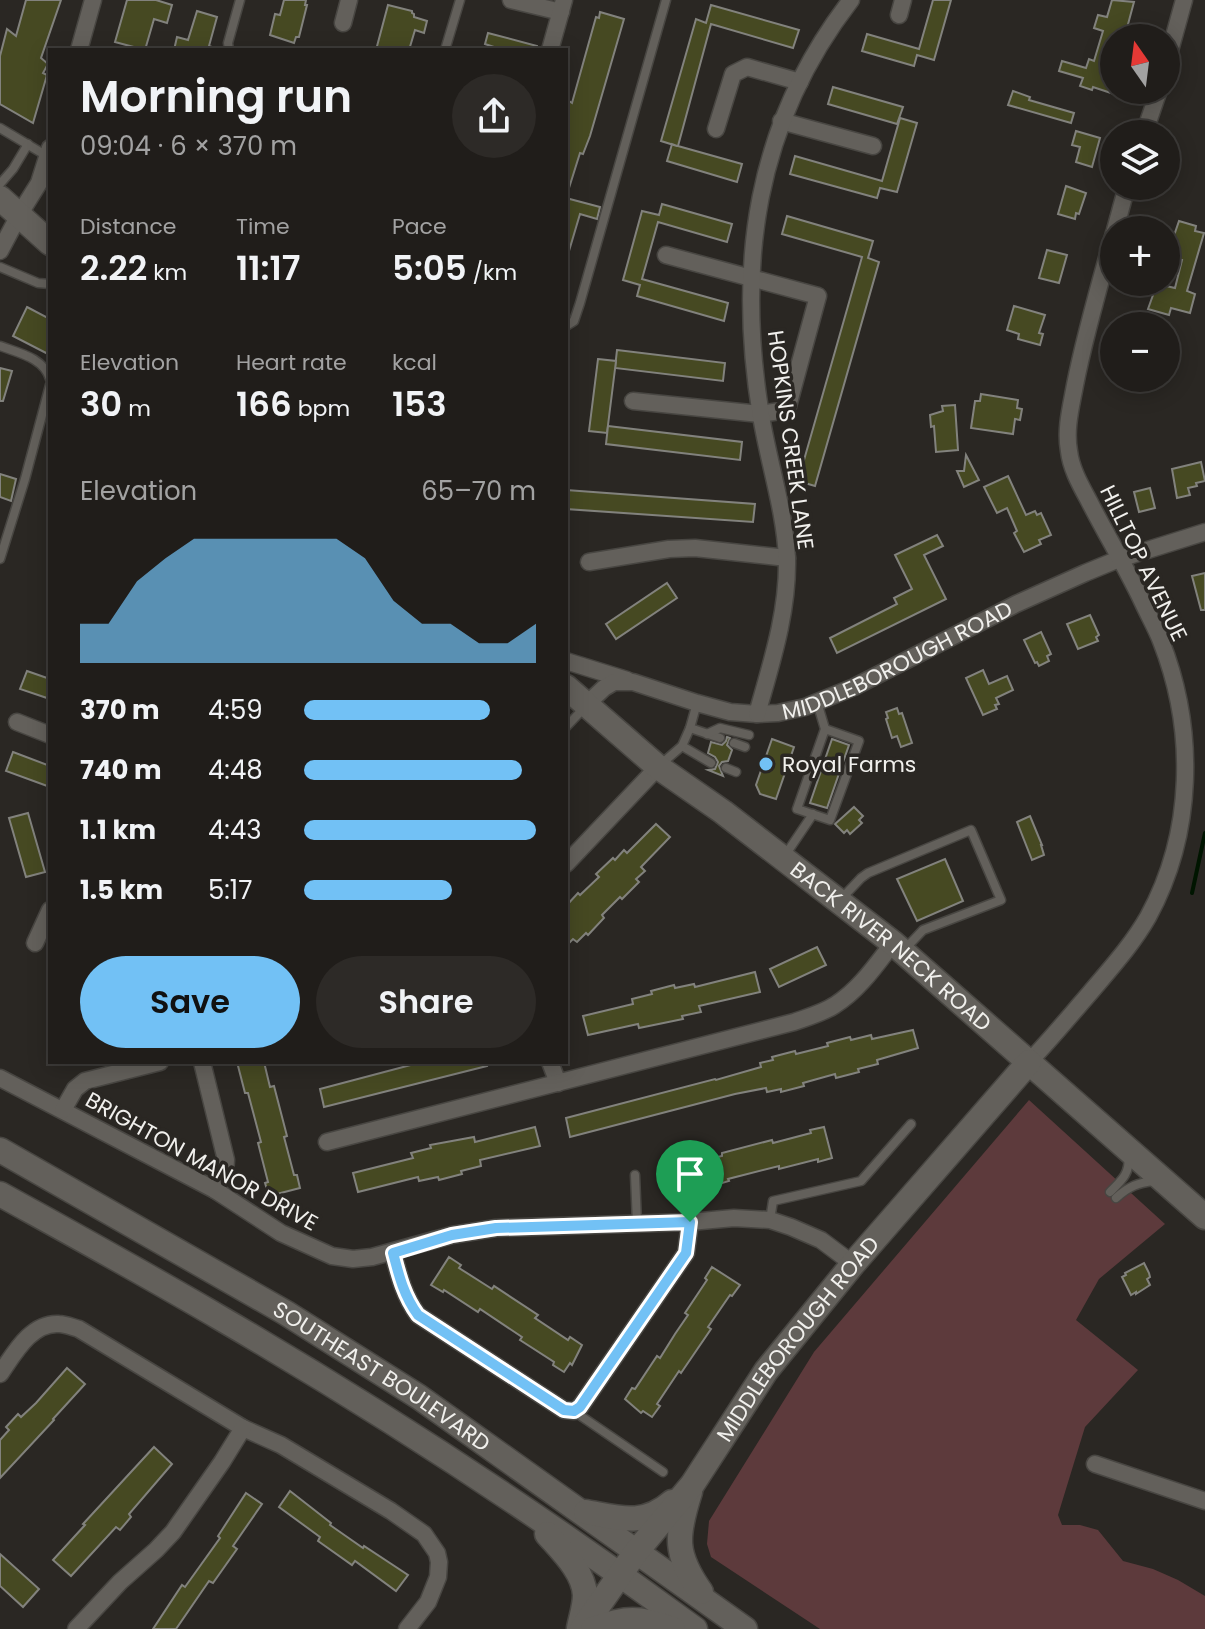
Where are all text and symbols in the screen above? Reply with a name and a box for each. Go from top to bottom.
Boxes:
north arrow [1100,24,1180,104]
map controls [1100,24,1180,392]
text: Morning run [80,66,352,127]
button: share [452,74,536,158]
button: layers [1100,120,1180,200]
text: 09:04 · 6 × 370 m [80,128,297,164]
text: Distance [80,211,176,242]
text: Time [236,211,290,242]
text: Pace [392,211,447,242]
button: + [1100,216,1180,296]
text: 2.22 [80,244,147,292]
text: 11:17 [236,244,301,292]
text: 5:05 [392,244,467,292]
text: km [147,257,187,288]
text: /km [467,257,517,288]
button: − [1100,312,1180,392]
street label: HOPKINS CREEK LANE [760,328,821,552]
text: Elevation [80,347,179,378]
text: Heart rate [236,347,347,378]
text: kcal [392,347,437,378]
text: 30 [80,380,122,428]
text: 166 [236,380,292,428]
text: 153 [392,380,447,428]
text: m [122,393,151,424]
text: bpm [292,393,350,424]
text: Elevation [80,473,197,509]
text: 65–70 m [421,473,536,509]
street label: HILLTOP AVENUE [1092,480,1195,646]
street label: MIDDLEBOROUGH ROAD [779,594,1018,728]
text: 370 m [80,692,160,728]
text: 4:59 [208,692,263,728]
place label: Royal Farms [782,749,916,780]
text: 740 m [80,752,162,788]
text: 4:48 [208,752,263,788]
marker: Royal Farms [757,755,775,773]
text: 1.1 km [80,812,156,848]
text: 4:43 [208,812,262,848]
street label: BACK RIVER NECK ROAD [784,854,998,1039]
text: 1.5 km [80,872,163,908]
text: 5:17 [208,872,252,908]
button: Save [80,956,300,1048]
button: Share [316,956,536,1048]
street label: BRIGHTON MANOR DRIVE [80,1085,324,1238]
pin [656,1140,724,1222]
icon: arrive [668,1152,712,1196]
street label: MIDDLEBOROUGH ROAD [709,1229,887,1448]
street label: SOUTHEAST BOULEVARD [267,1294,497,1459]

